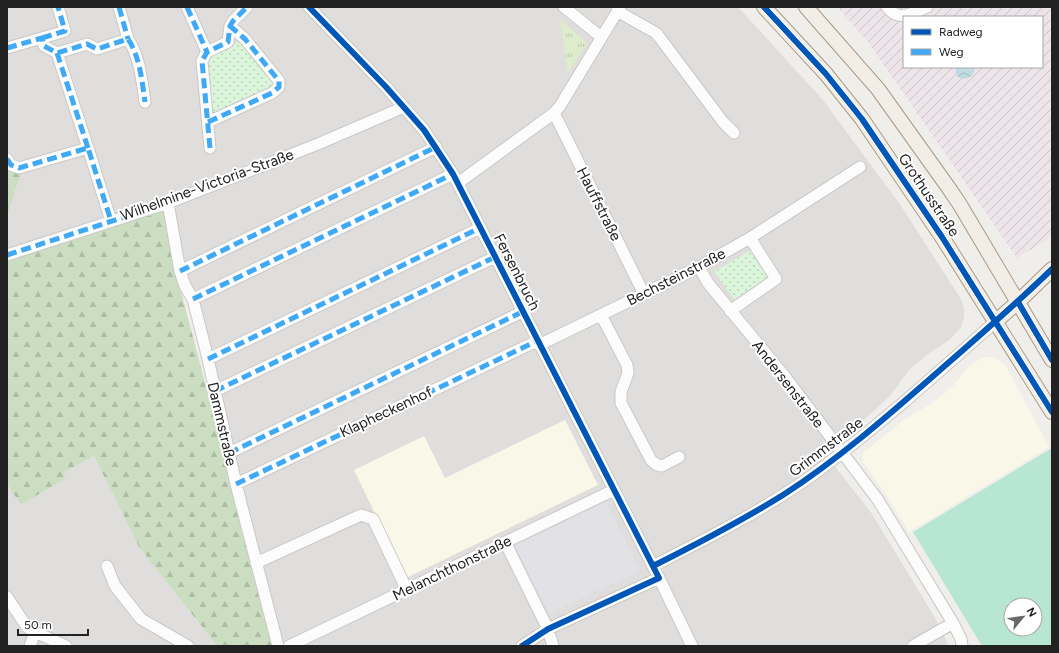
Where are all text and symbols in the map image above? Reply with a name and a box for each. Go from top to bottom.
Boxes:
legend [903,16,1043,68]
text: Radweg [939,25,983,39]
text: Weg [939,45,964,59]
street label: Wilhelmine-Victoria-Straße [118,145,296,225]
street label: Grothusstraße [895,150,963,240]
street label: Hauffstraße [573,164,625,244]
street label: Fersenbruch [490,231,544,313]
street label: Bechsteinstraße [624,244,728,310]
street label: Andersenstraße [748,337,828,431]
street label: Dammstraße [204,380,240,468]
street label: Klapheckenhof [337,383,436,441]
street label: Grimmstraße [786,413,866,481]
street label: Melanchthonstraße [390,531,514,605]
north arrow [1003,597,1043,637]
text: N [1024,606,1039,619]
scale bar [18,611,88,637]
text: 50 m [24,618,52,632]

